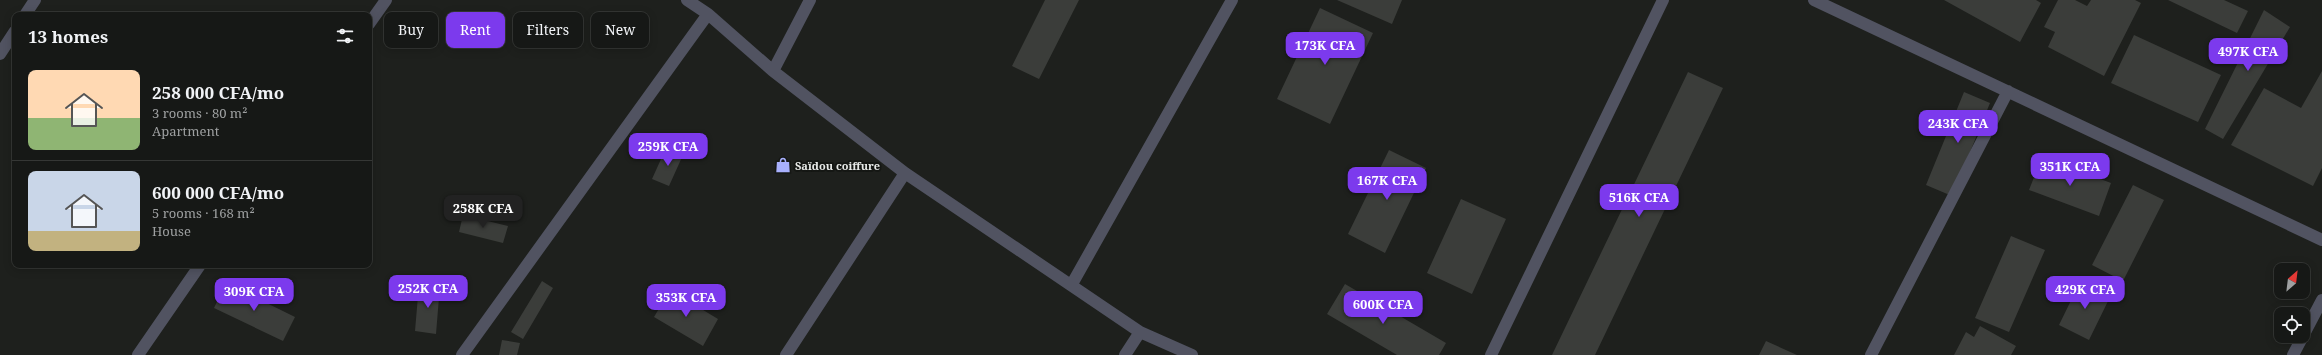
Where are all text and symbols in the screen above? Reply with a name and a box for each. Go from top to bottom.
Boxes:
chip: Buy [384,12,438,48]
chip: Rent [446,12,505,48]
chip: Filters [513,12,583,48]
chip: New [591,12,649,48]
text: 13 homes [28,25,108,48]
icon: filters [334,25,356,47]
pin: 173K CFA [1284,32,1366,66]
text: 173K CFA [1295,36,1355,54]
pin: 497K CFA [2207,38,2289,72]
text: 497K CFA [2218,42,2278,60]
text: 258 000 CFA/mo [152,81,284,104]
icon: home [60,86,108,134]
text: 3 rooms · 80 m² [152,104,247,122]
pin: 243K CFA [1917,110,1999,144]
text: 243K CFA [1928,114,1988,132]
text: Apartment [152,122,219,140]
pin: 259K CFA [627,133,709,167]
text: 259K CFA [638,137,698,155]
pin: 351K CFA [2029,153,2111,187]
shop icon: Saïdou coiffure [774,156,792,174]
text: 351K CFA [2040,157,2100,175]
place label: Saïdou coiffure [795,158,880,173]
pin: 167K CFA [1346,167,1428,201]
text: 167K CFA [1357,171,1417,189]
text: 600 000 CFA/mo [152,181,284,204]
pin: 516K CFA [1598,184,1680,218]
icon: home [60,187,108,235]
text: 516K CFA [1609,188,1669,206]
pin: 258K CFA [442,195,524,229]
text: 258K CFA [453,199,513,217]
text: 5 rooms · 168 m² [152,204,255,222]
text: House [152,222,191,240]
north arrow [2274,263,2310,299]
map controls [2274,263,2310,343]
pin: 252K CFA [387,275,469,309]
pin: 429K CFA [2044,276,2126,310]
pin: 309K CFA [213,278,295,312]
text: 252K CFA [398,279,458,297]
text: 429K CFA [2055,280,2115,298]
text: 309K CFA [224,282,284,300]
pin: 353K CFA [645,284,727,318]
text: 353K CFA [656,288,716,306]
pin: 600K CFA [1342,291,1424,325]
text: 600K CFA [1353,295,1413,313]
button: locate [2274,307,2310,343]

